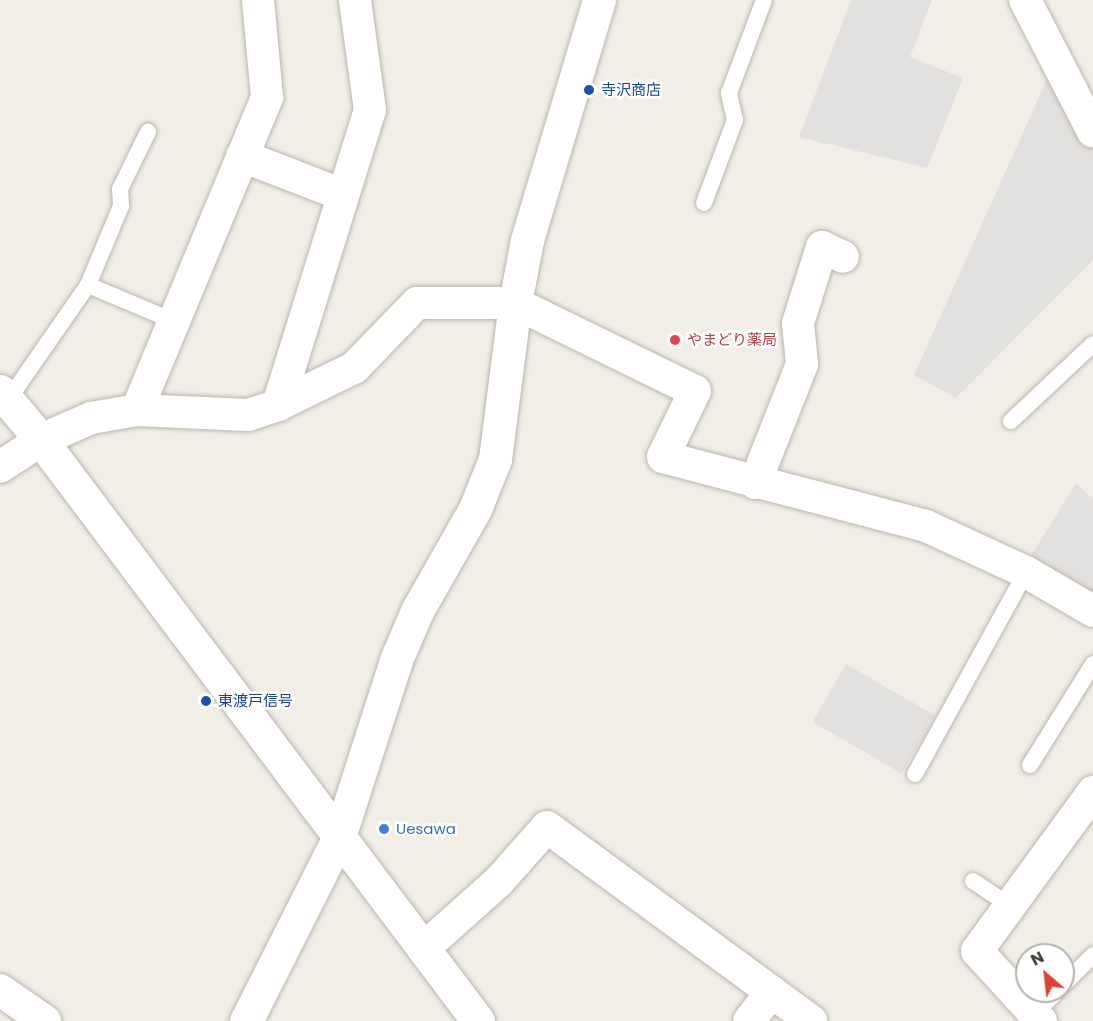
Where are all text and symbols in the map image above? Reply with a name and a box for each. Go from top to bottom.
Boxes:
place label: 寺沢商店 [601,81,661,99]
marker: 寺沢商店 [582,83,596,97]
place label: やまどり薬局 [687,331,777,349]
marker: やまどり薬局 [668,333,682,347]
place label: 東渡戸信号 [218,692,293,710]
marker: 東渡戸信号 [199,694,213,708]
place label: Uesawa [396,820,456,838]
marker: Uesawa [377,822,391,836]
north arrow [1015,943,1075,1003]
text: N [1027,945,1048,971]

